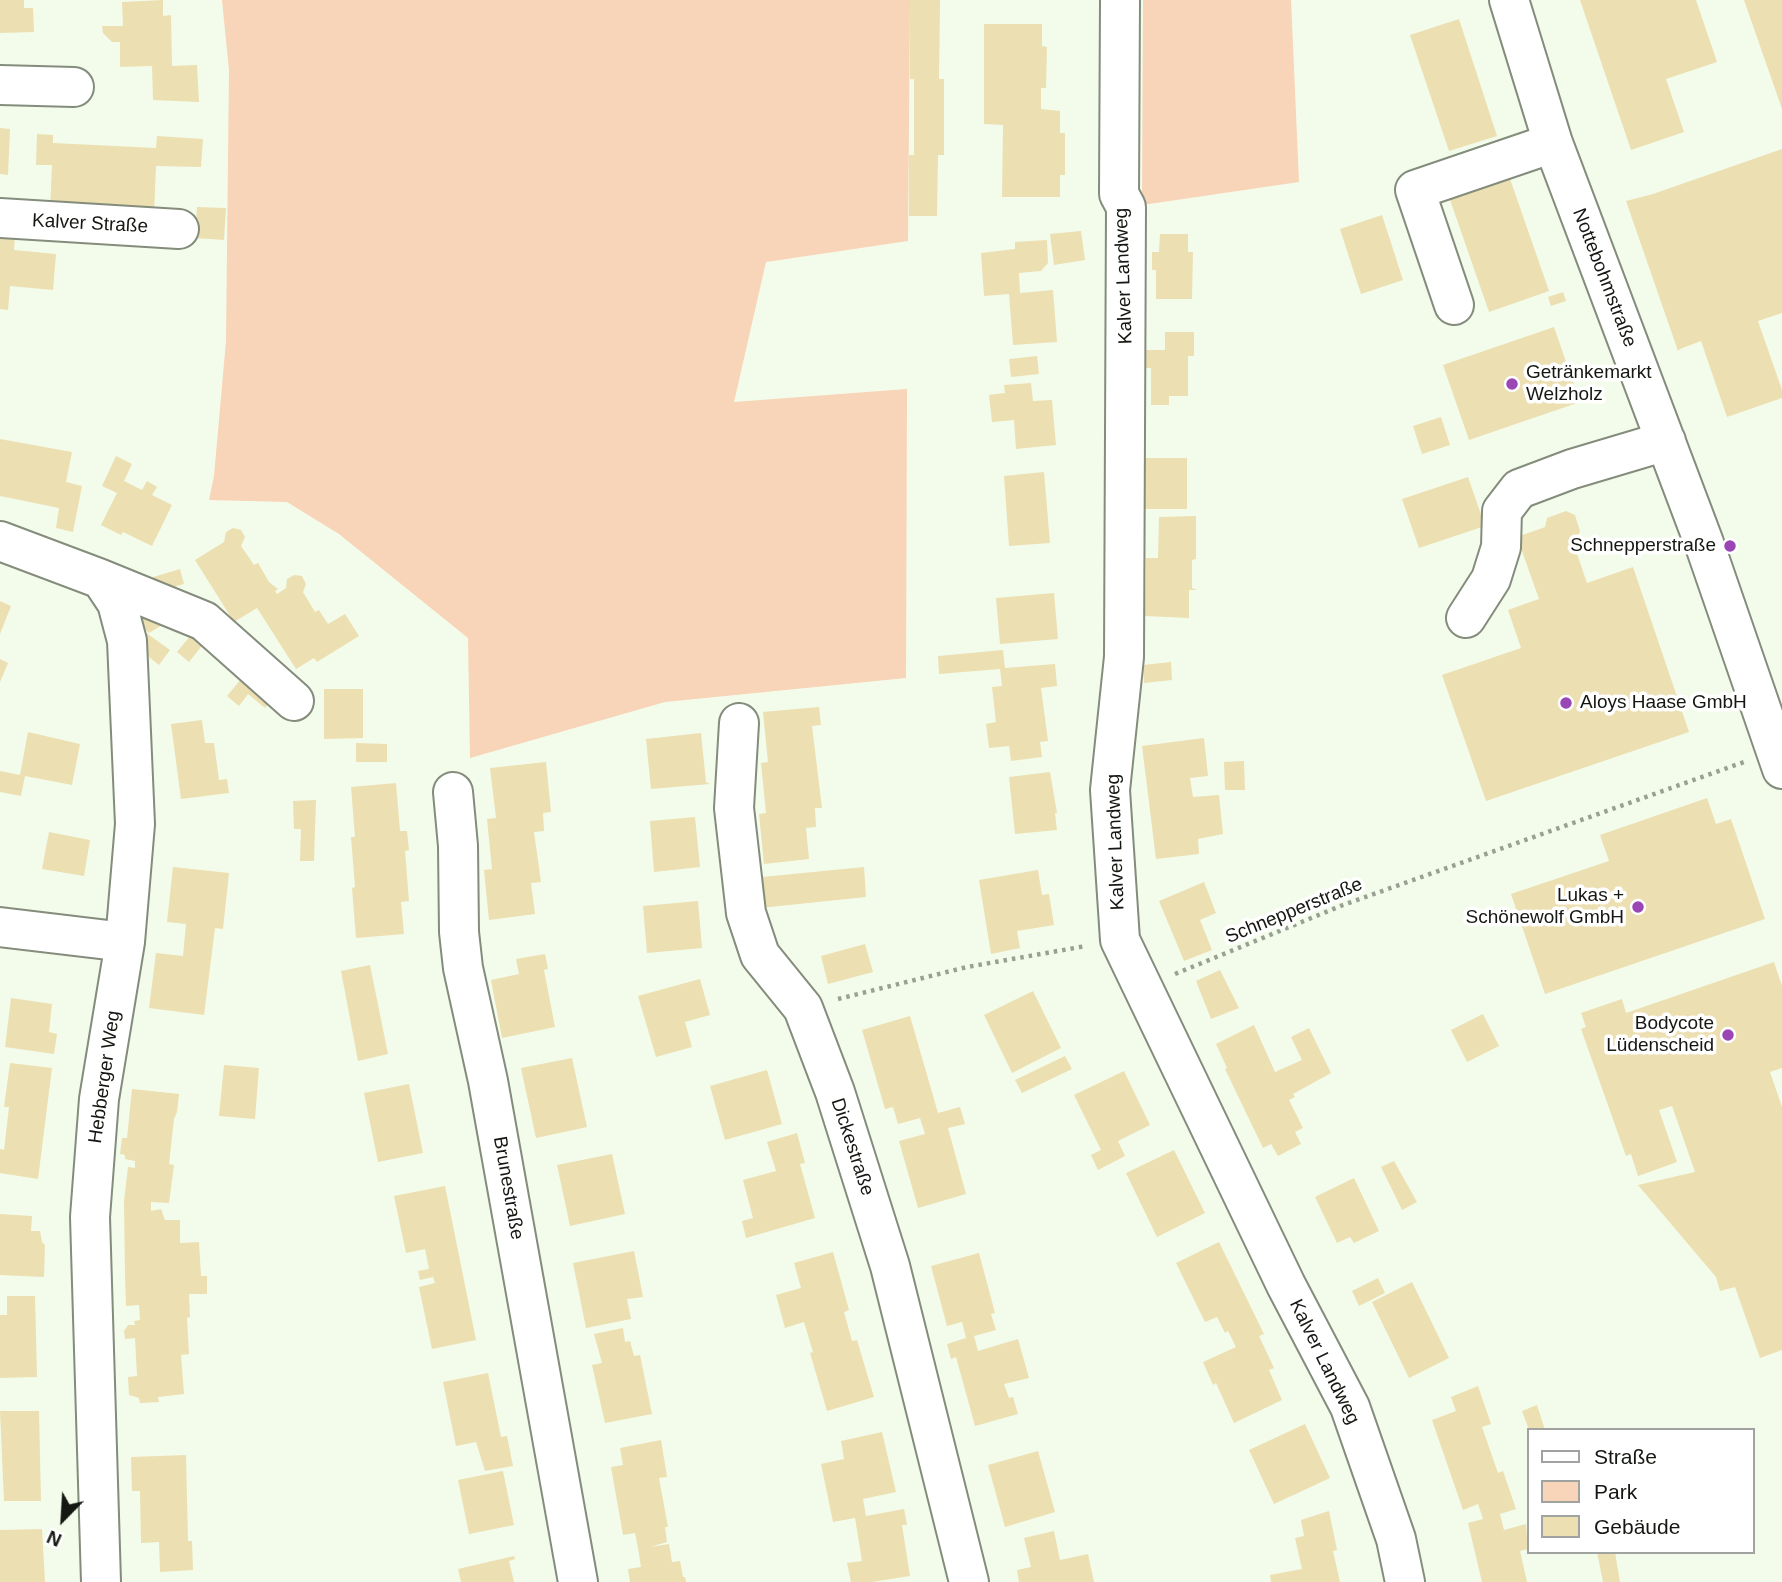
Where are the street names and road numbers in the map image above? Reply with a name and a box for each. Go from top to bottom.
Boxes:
street label: Nottebohmstraße [1567,205,1641,351]
street label: Kalver Landweg [1110,208,1138,344]
street label: Kalver Straße [31,210,149,238]
street label: Kalver Landweg [1102,774,1130,910]
street label: Schnepperstraße [1222,873,1366,949]
street label: Hebberger Weg [84,1009,126,1145]
street label: Dickestraße [825,1095,879,1199]
street label: Brunestraße [488,1135,528,1241]
street label: Kalver Landweg [1284,1296,1364,1428]

